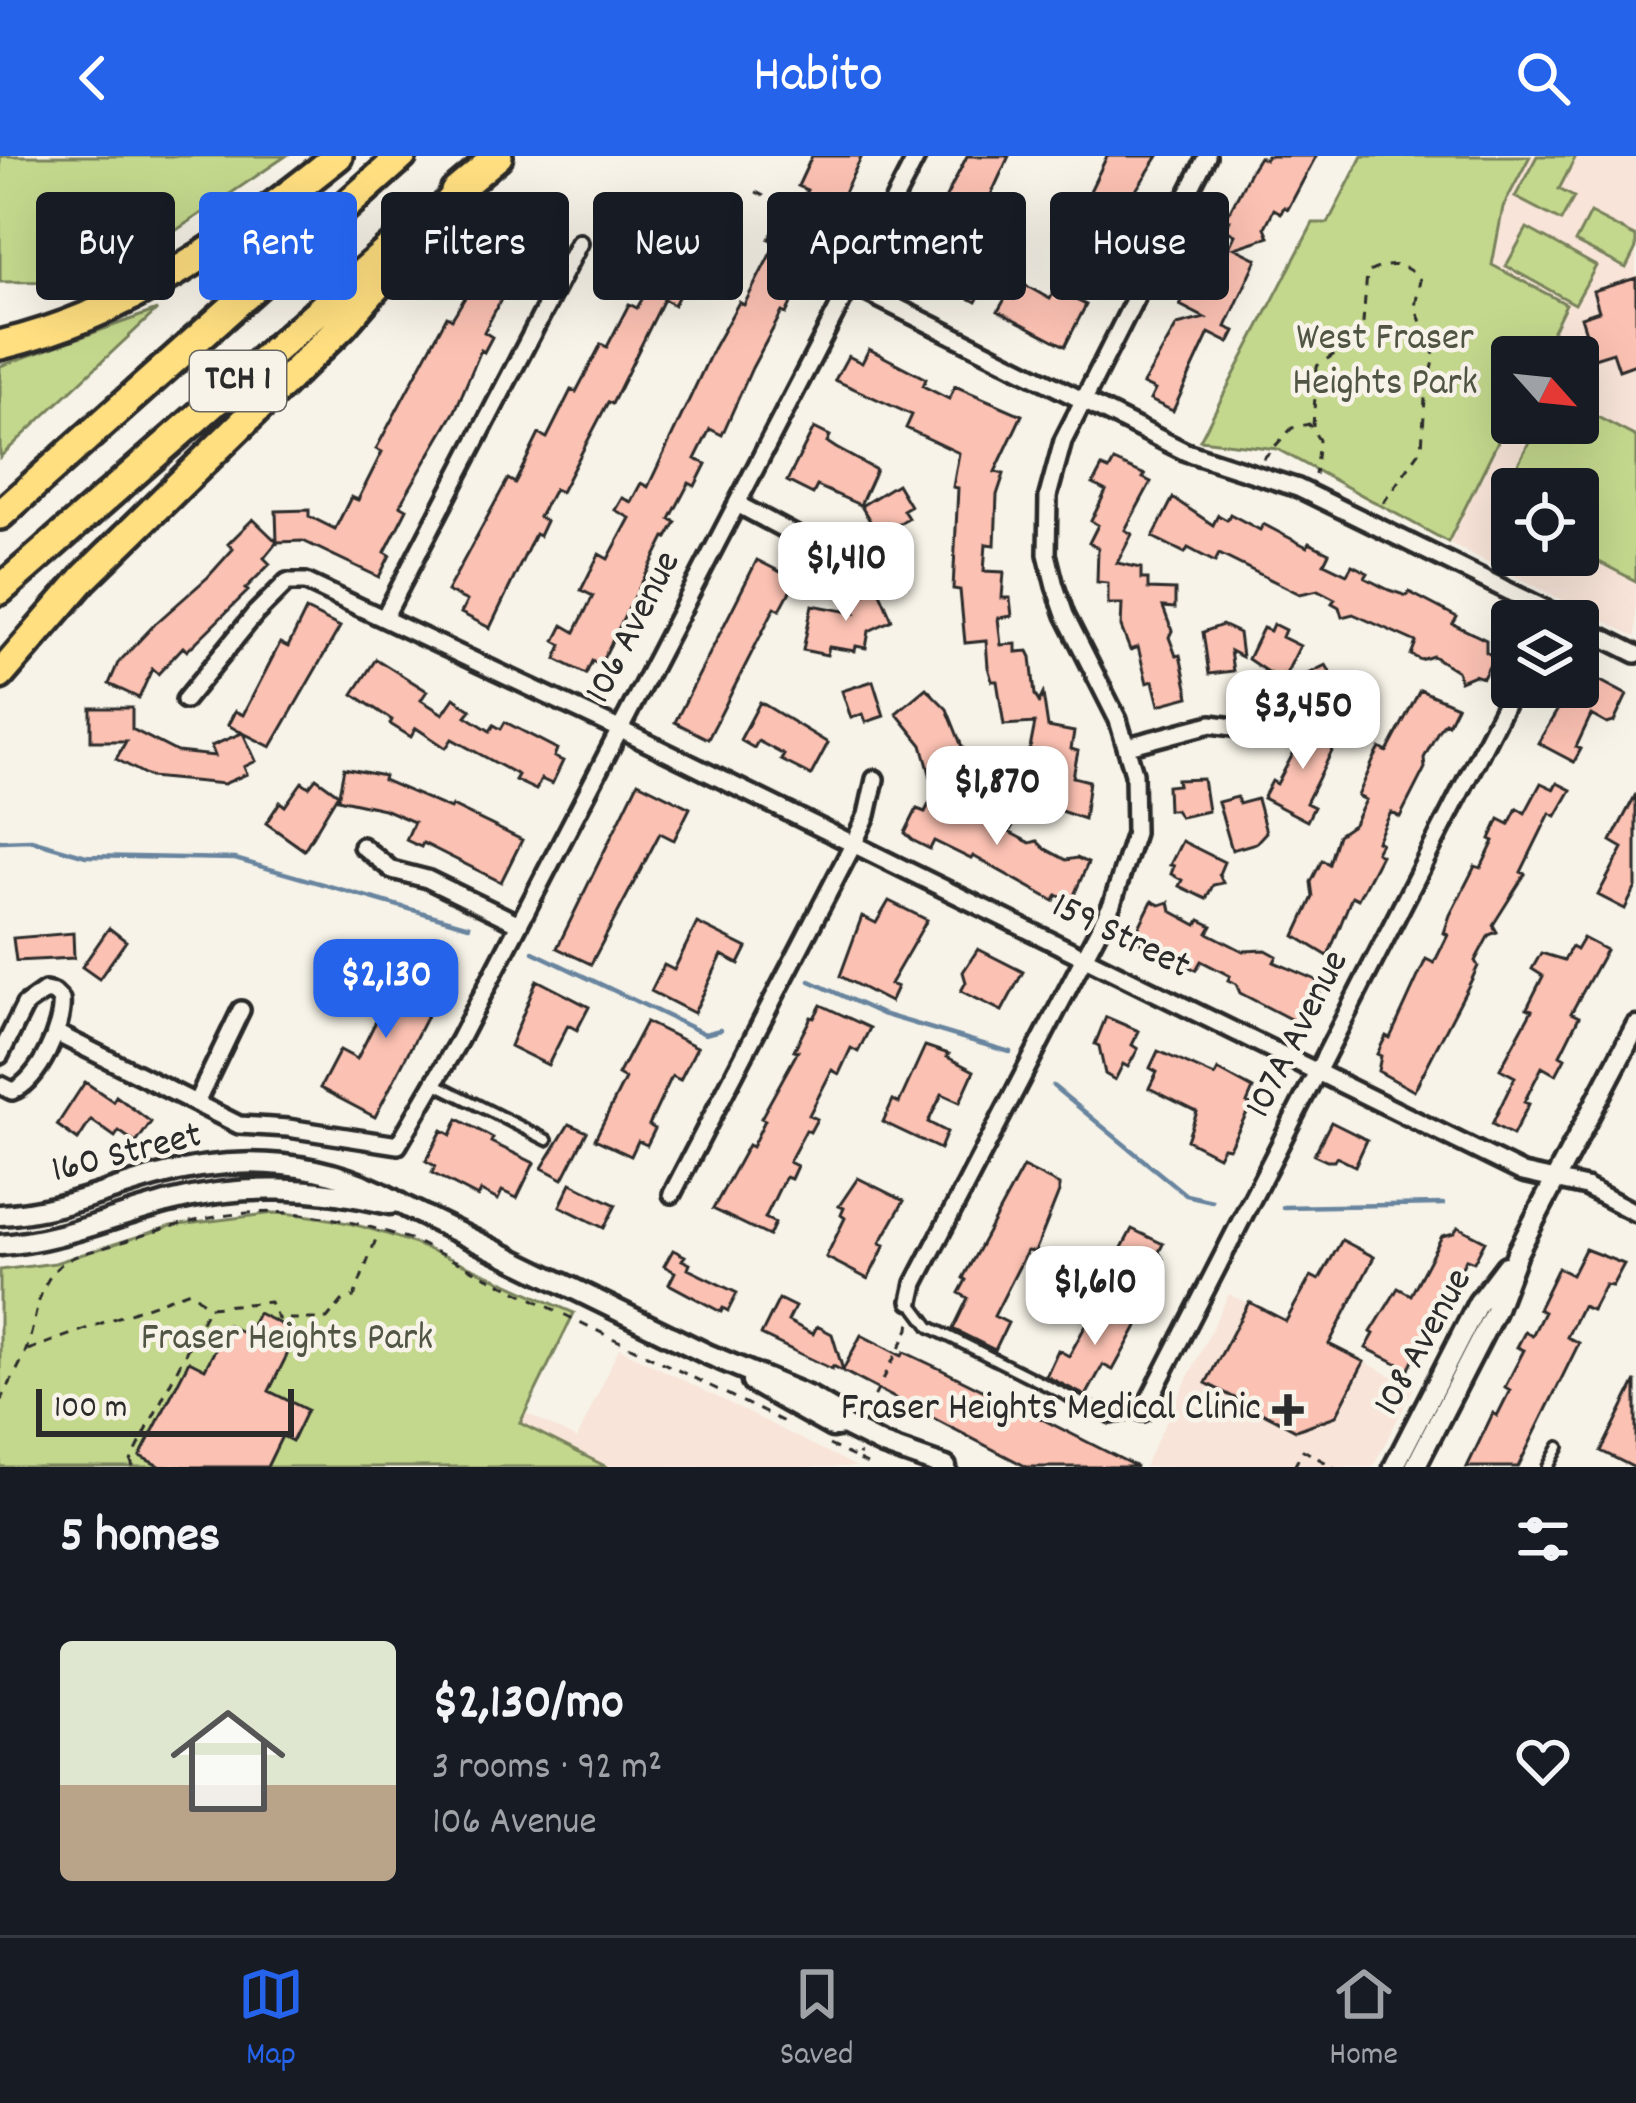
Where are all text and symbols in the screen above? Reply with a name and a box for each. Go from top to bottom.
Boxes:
text: Habito [753,40,883,117]
icon: back [60,45,126,111]
icon: search [1510,45,1576,111]
chip: Buy [36,192,175,300]
chip: Rent [199,192,357,300]
chip: Filters [381,192,569,300]
chip: New [593,192,743,300]
chip: Apartment [767,192,1026,300]
chip: House [1050,192,1229,300]
park label: West Fraser Heights Park [1292,313,1478,413]
north arrow [1491,336,1599,444]
map controls [1491,336,1599,708]
road number: TCH 1 [190,351,286,411]
button: locate [1491,468,1599,576]
pin: $1,410 [748,522,944,624]
text: $1,410 [805,533,887,588]
street label: 106 Avenue [573,542,697,714]
button: layers [1491,600,1599,708]
pin: $3,450 [1205,670,1401,772]
text: $3,450 [1253,681,1353,736]
pin: $1,870 [899,746,1095,848]
text: $1,870 [953,757,1041,812]
street label: 159 Street [1041,881,1199,995]
pin: $2,130 [288,939,484,1041]
street label: 107A Avenue [1233,942,1365,1128]
text: $2,130 [340,950,432,1005]
street label: 160 Street [46,1110,208,1200]
pin: $1,610 [997,1246,1193,1348]
text: $1,610 [1053,1257,1137,1312]
street label: 108 Avenue [1362,1259,1488,1427]
park label: Fraser Heights Park [141,1313,433,1368]
scale bar [36,1383,294,1436]
place label: Fraser Heights Medical Clinic [841,1383,1261,1438]
text: 100 m [54,1386,127,1433]
marker: Fraser Heights Medical Clinic [1272,1394,1304,1426]
text: 5 homes [60,1503,220,1575]
icon: filters [1510,1506,1576,1572]
text: $2,130/mo [432,1670,624,1742]
icon: home [156,1689,300,1833]
icon: heart [1510,1728,1576,1794]
text: 3 rooms · 92 m² [432,1742,662,1797]
text: 106 Avenue [432,1797,597,1852]
tab: Map [238,1961,304,2080]
tab: Saved [780,1961,853,2080]
tab: Home [1329,1961,1398,2080]

